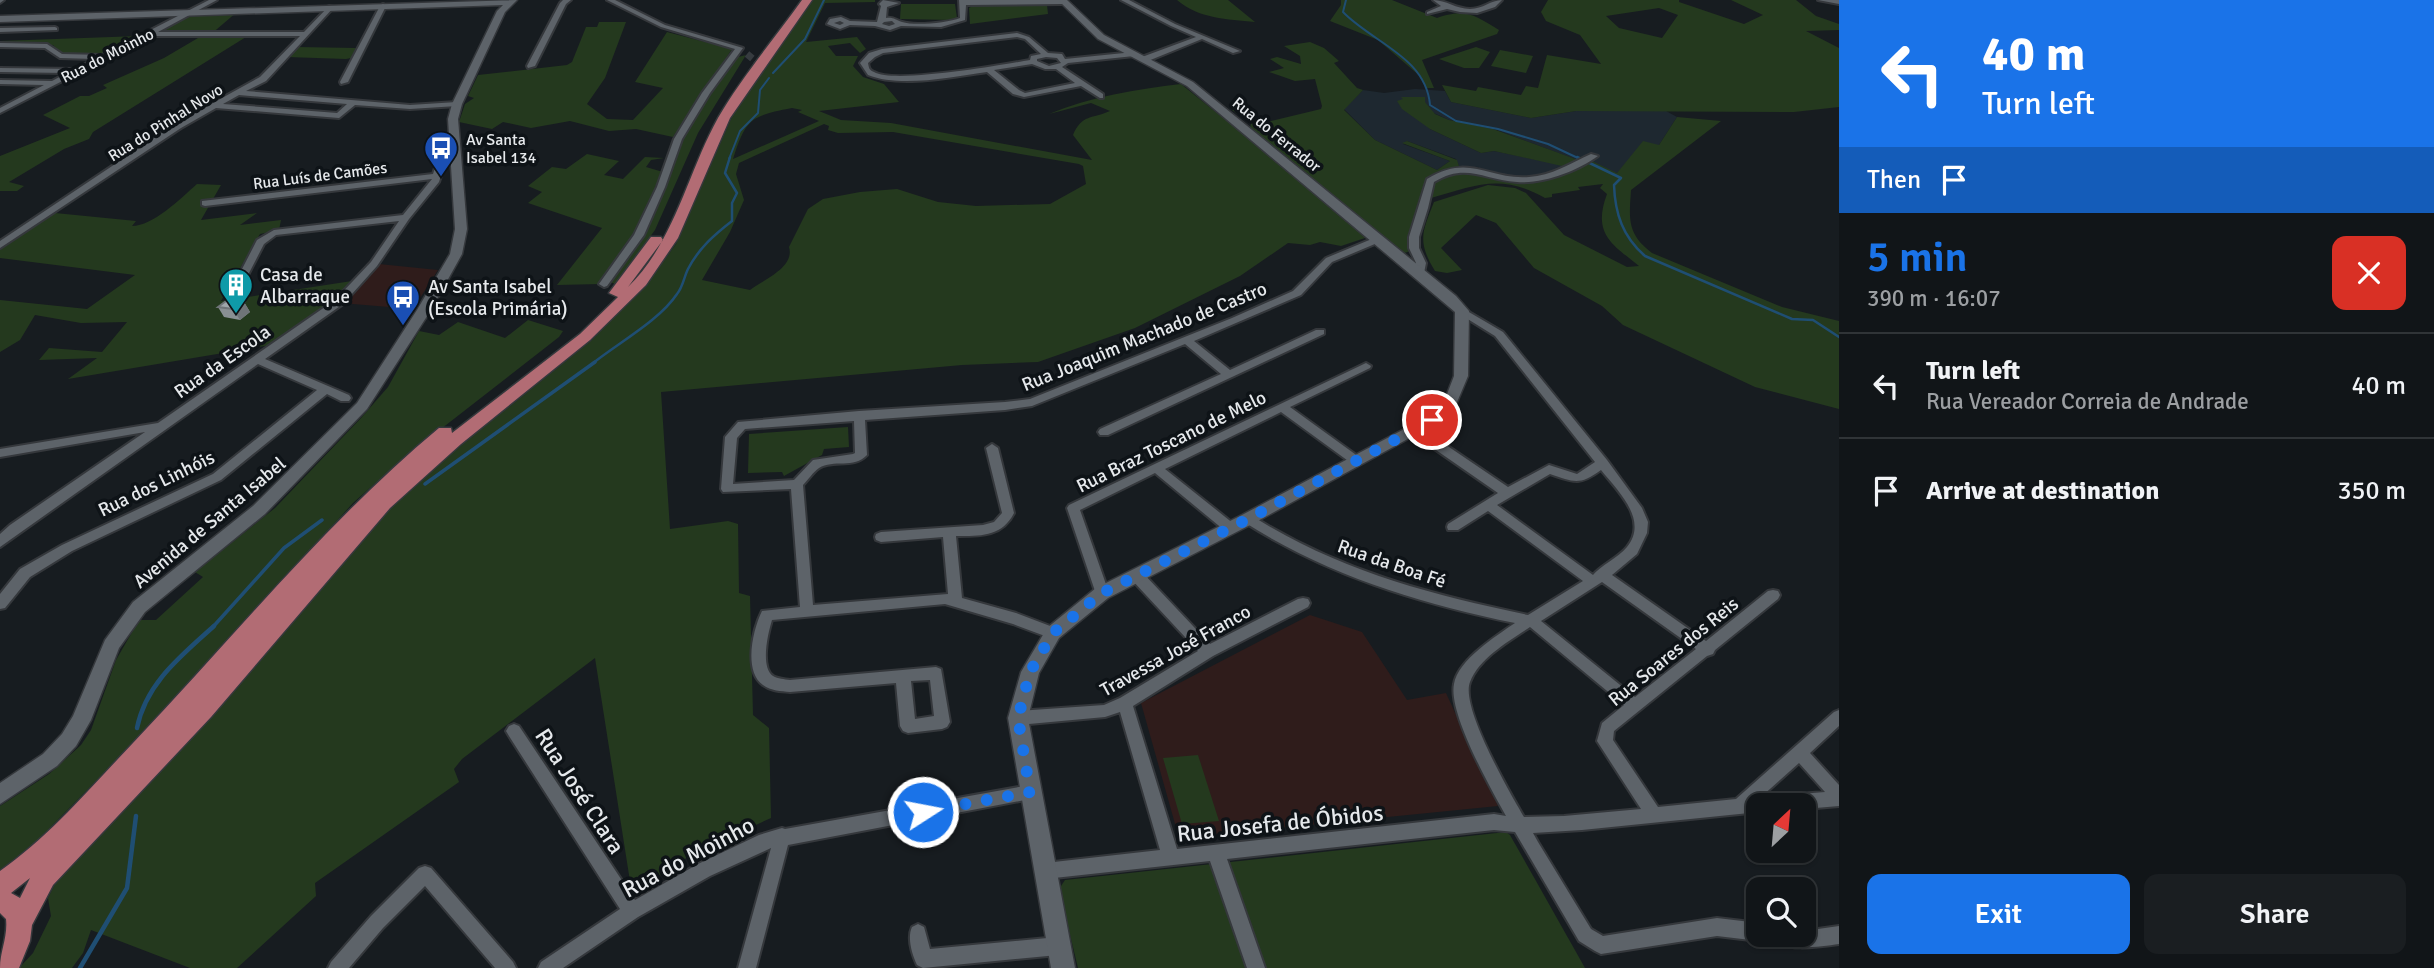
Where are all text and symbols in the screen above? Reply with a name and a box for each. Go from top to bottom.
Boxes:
street label: Rua do Moinho [58,24,157,88]
text: 40 m [1982,24,2085,84]
icon: left [1867,28,1958,119]
street label: Rua do Pinhal Novo [104,80,227,166]
text: Turn left [1982,84,2095,123]
street label: Rua do Ferrador [1228,93,1325,177]
bus stop icon: Av Santa Isabel 134 [422,129,460,178]
place label: Av Santa Isabel 134 [466,130,537,168]
street label: Rua Luís de Camões [252,158,388,194]
icon: arrive [1935,161,1973,199]
text: Then [1867,164,1921,196]
text: 5 min [1867,232,1968,283]
button: close [2332,236,2406,310]
place label: Casa de Albarraque [260,263,350,309]
building icon: Casa de Albarraque [217,266,255,315]
place label: Av Santa Isabel (Escola Primária) [428,275,568,321]
street label: Rua Joaquim Machado de Castro [1018,277,1270,397]
bus stop icon: Av Santa Isabel (Escola Primária) [384,278,422,327]
text: 390 m · 16:07 [1867,284,2001,313]
street label: Rua da Escola [170,320,275,404]
text: Turn left [1926,355,2020,387]
icon: left [1867,367,1905,405]
text: 40 m [2351,370,2406,402]
street label: Rua Braz Toscano de Melo [1073,385,1270,498]
text: Rua Vereador Correia de Andrade [1926,387,2249,416]
pin [1402,390,1462,450]
icon: arrive [1413,401,1451,439]
street label: Rua dos Linhóis [94,445,219,522]
street label: Avenida de Santa Isabel [128,452,291,594]
icon: arrive [1867,472,1905,510]
text: Arrive at destination [1926,475,2159,507]
text: 350 m [2337,475,2406,507]
street label: Rua da Boa Fé [1334,534,1449,594]
street label: Rua Soares dos Reis [1604,592,1744,712]
street label: Travessa José Franco [1096,599,1255,702]
street label: Rua José Clara [528,723,631,859]
position arrow [886,775,960,849]
north arrow [1746,793,1816,863]
map controls [1746,793,1816,947]
street label: Rua Josefa de Óbidos [1175,798,1385,849]
street label: Rua do Moinho [617,810,759,904]
button: Exit [1867,874,2130,954]
button: Share [2144,874,2406,954]
button: search [1746,877,1816,947]

